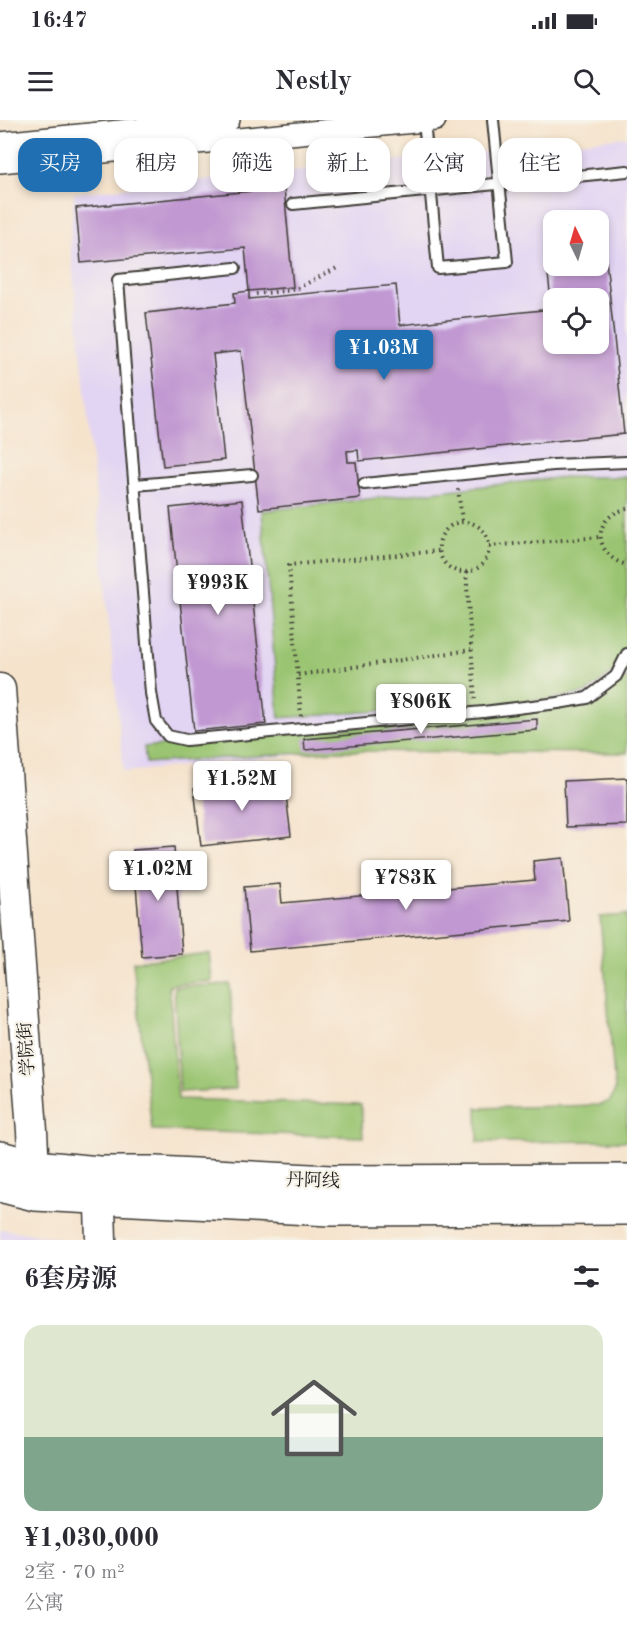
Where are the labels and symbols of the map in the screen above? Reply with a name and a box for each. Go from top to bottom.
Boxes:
north arrow [543,210,609,276]
pin: ¥1.03M [335,330,433,381]
pin: ¥993K [176,565,260,616]
pin: ¥806K [379,684,463,735]
pin: ¥1.52M [193,761,291,812]
pin: ¥1.02M [109,851,207,902]
pin: ¥783K [364,860,448,911]
street label: 学院街 [14,1021,38,1077]
street label: 丹阿线 [286,1169,340,1191]

